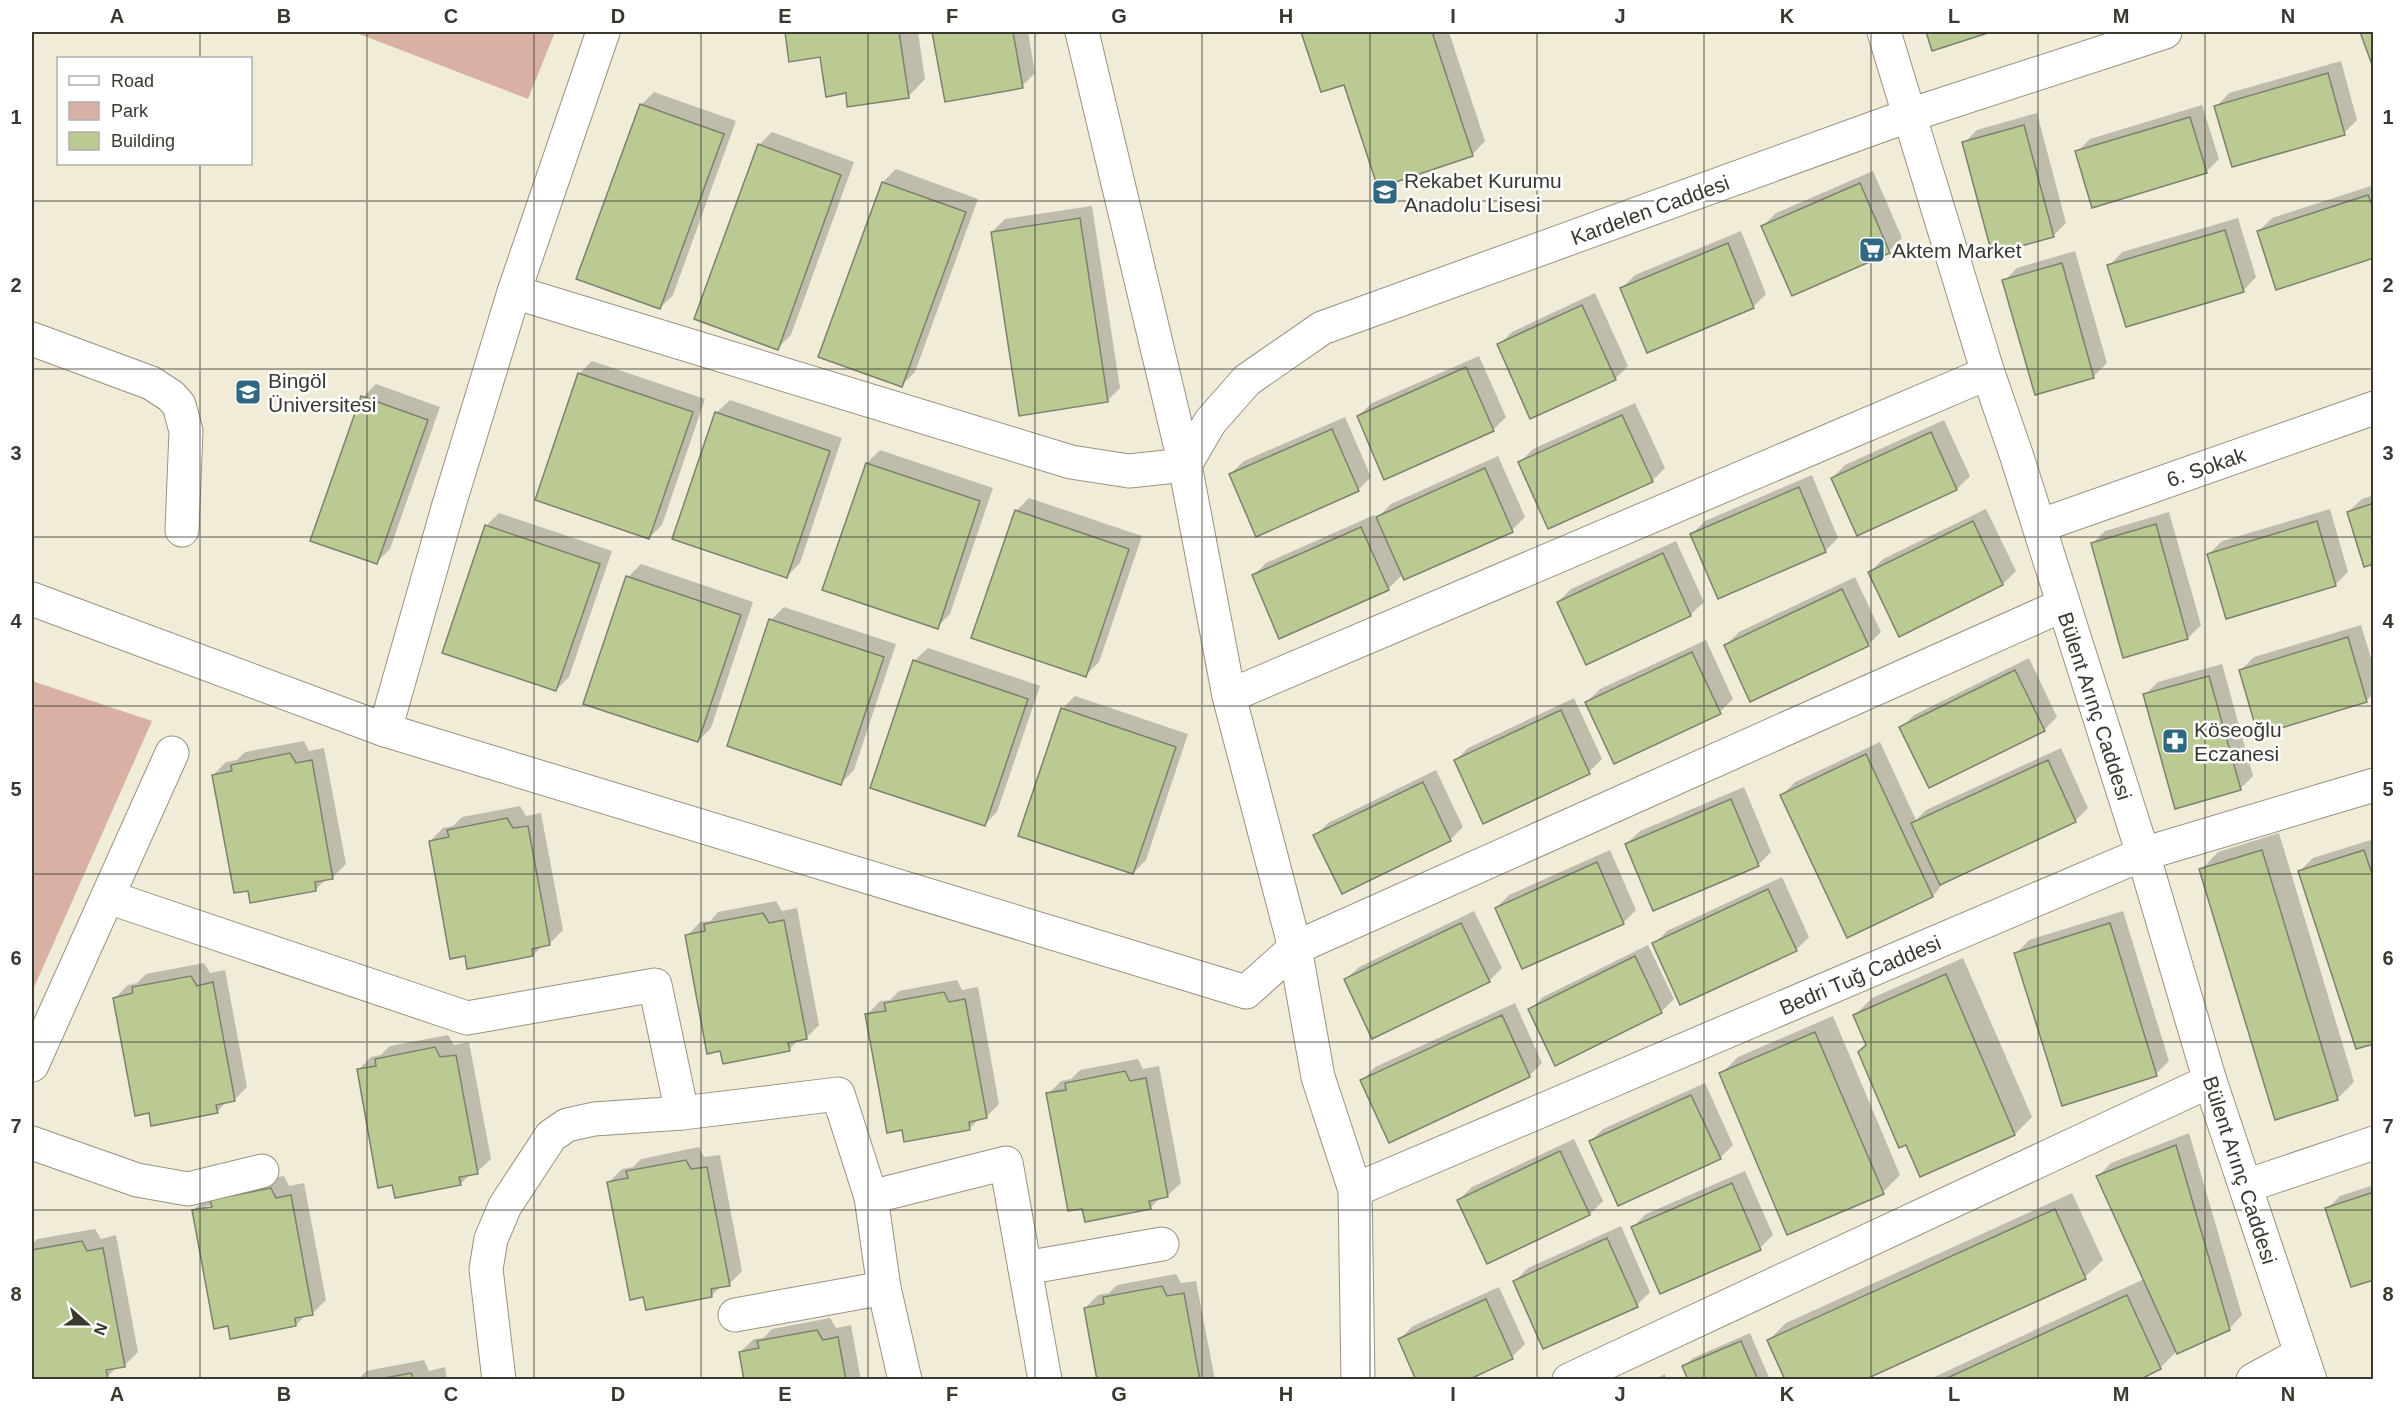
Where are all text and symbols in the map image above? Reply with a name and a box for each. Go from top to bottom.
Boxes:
text: A [110,5,124,27]
text: B [277,5,291,27]
text: C [444,5,458,27]
text: D [611,5,625,27]
text: E [778,5,792,27]
text: F [946,5,958,27]
text: G [1111,5,1127,27]
text: H [1279,5,1293,27]
text: I [1450,5,1456,27]
text: J [1614,5,1626,27]
text: K [1780,5,1795,27]
text: L [1948,5,1960,27]
text: M [2113,5,2129,27]
text: N [2281,5,2295,27]
legend [57,57,252,165]
text: Road [111,71,154,91]
text: Park [111,101,149,121]
text: 1 [10,106,22,128]
text: 1 [2382,106,2394,128]
text: Building [111,131,175,151]
place label: Rekabet Kurumu Anadolu Lisesi [1404,169,1562,216]
street label: Kardelen Caddesi [1568,171,1732,249]
school or university icon: Rekabet Kurumu Anadolu Lisesi [1370,177,1400,207]
supermarket icon: Aktem Market [1857,235,1887,265]
place label: Aktem Market [1892,239,2022,262]
text: 2 [10,274,22,296]
text: 2 [2382,274,2394,296]
place label: Bingöl Üniversitesi [268,369,377,416]
school or university icon: Bingöl Üniversitesi [233,377,263,407]
text: 3 [10,442,22,464]
text: 3 [2382,442,2394,464]
street label: 6. Sokak [2164,443,2249,491]
street label: Bülent Arınç Caddesi [2054,609,2136,803]
text: 4 [10,610,22,632]
text: 4 [2382,610,2394,632]
place label: Köseoğlu Eczanesi [2194,718,2282,765]
pharmacy icon: Köseoğlu Eczanesi [2160,726,2190,756]
text: 5 [10,778,22,800]
text: 5 [2382,778,2394,800]
street label: Bedri Tuğ Caddesi [1776,931,1944,1019]
text: 6 [10,947,22,969]
text: 6 [2382,947,2394,969]
street label: Bülent Arınç Caddesi [2199,1073,2281,1267]
text: 7 [10,1115,22,1137]
text: 7 [2382,1115,2394,1137]
text: 8 [10,1283,22,1305]
text: 8 [2382,1283,2394,1305]
north arrow [57,1294,117,1354]
text: N [91,1321,111,1338]
text: A [110,1383,124,1405]
text: B [277,1383,291,1405]
text: C [444,1383,458,1405]
text: D [611,1383,625,1405]
text: E [778,1383,792,1405]
text: F [946,1383,958,1405]
text: G [1111,1383,1127,1405]
text: H [1279,1383,1293,1405]
text: I [1450,1383,1456,1405]
text: J [1614,1383,1626,1405]
text: K [1780,1383,1795,1405]
text: L [1948,1383,1960,1405]
text: M [2113,1383,2129,1405]
text: N [2281,1383,2295,1405]

